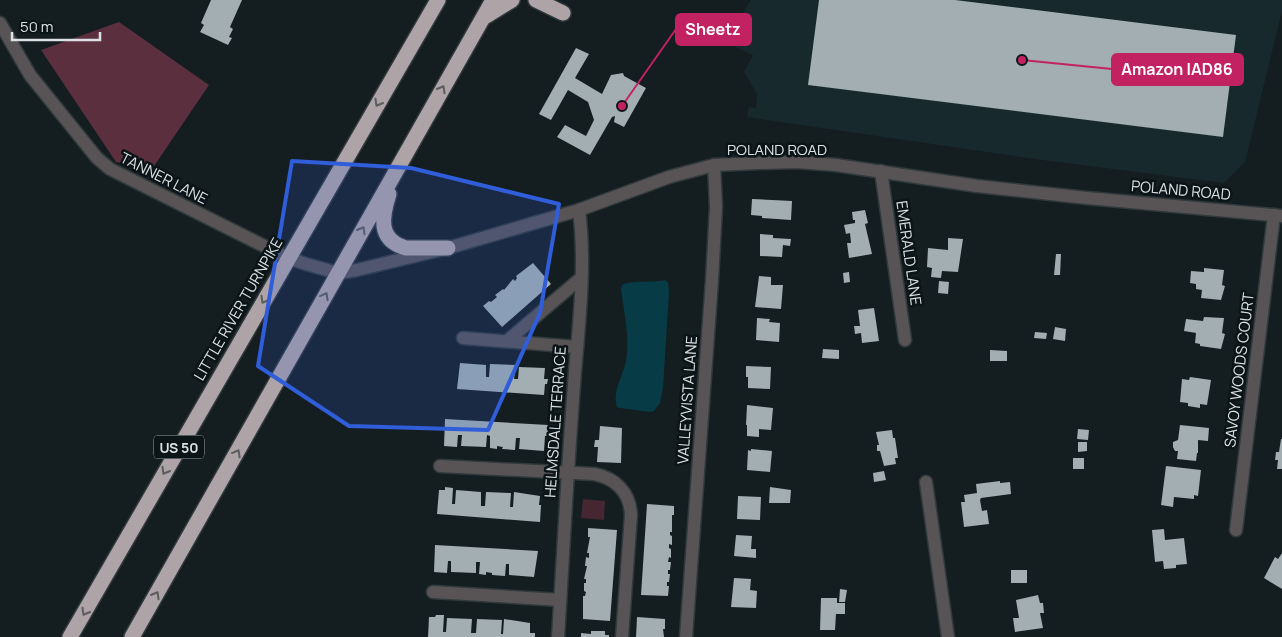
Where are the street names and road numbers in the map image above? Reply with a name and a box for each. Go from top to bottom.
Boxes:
street label: POLAND ROAD [727,139,827,160]
street label: TANNER LANE [117,147,211,209]
street label: POLAND ROAD [1130,175,1232,205]
street label: EMERALD LANE [891,199,927,307]
street label: LITTLE RIVER TURNPIKE [189,234,287,384]
street label: SAVOY WOODS COURT [1219,291,1259,449]
street label: VALLEYVISTA LANE [672,335,702,465]
street label: HELMSDALE TERRACE [539,346,571,498]
road number: US 50 [154,436,204,458]

